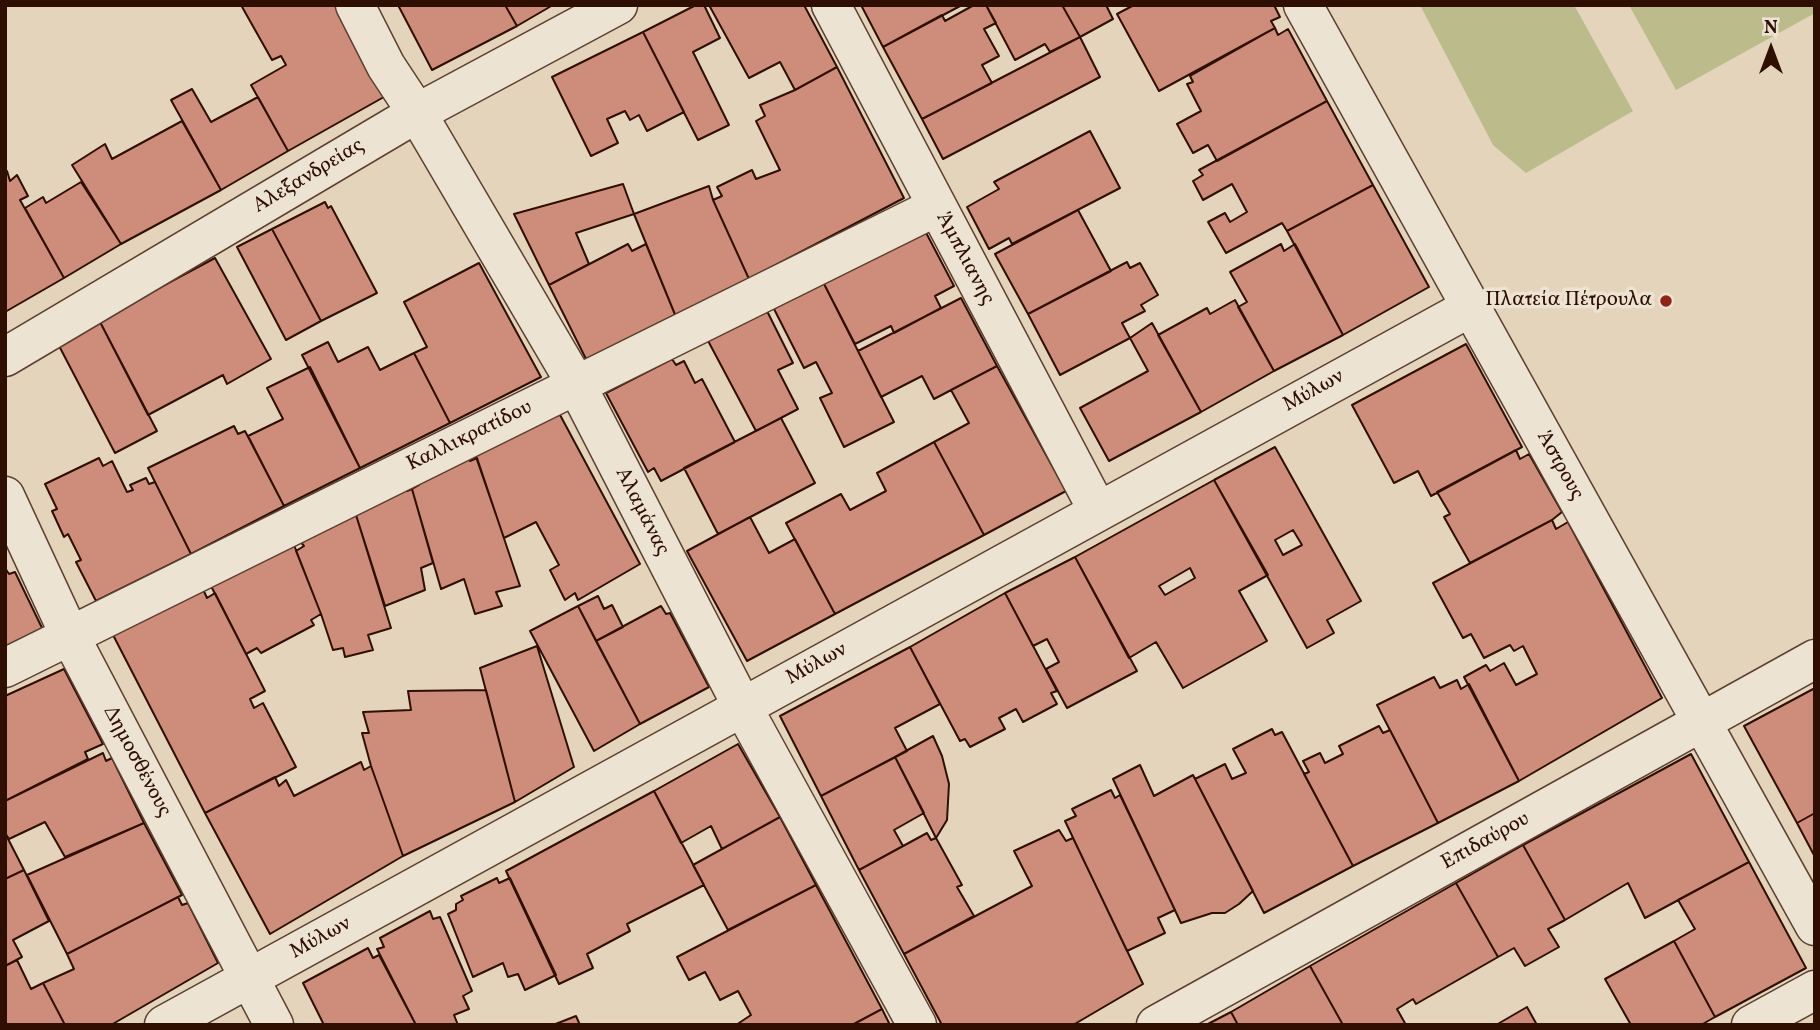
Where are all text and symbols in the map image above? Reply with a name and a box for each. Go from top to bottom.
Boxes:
north arrow [1736,14,1806,84]
text: N [1764,15,1778,41]
street label: Αλεξανδρείας [249,134,369,220]
street label: Άμπλιανης [929,208,999,310]
place label: Πλατεία Πέτρουλα [1485,288,1652,314]
marker: Πλατεία Πέτρουλα [1658,293,1674,309]
street label: Μύλων [1279,365,1349,419]
street label: Καλλικρατίδου [403,396,537,478]
street label: Άστρους [1530,427,1588,505]
street label: Αλαμάνας [608,464,674,560]
street label: Μύλων [782,638,852,692]
street label: Δημοσθένους [96,702,176,822]
street label: Επιδαύρου [1437,807,1535,877]
street label: Μύλων [286,912,356,966]

